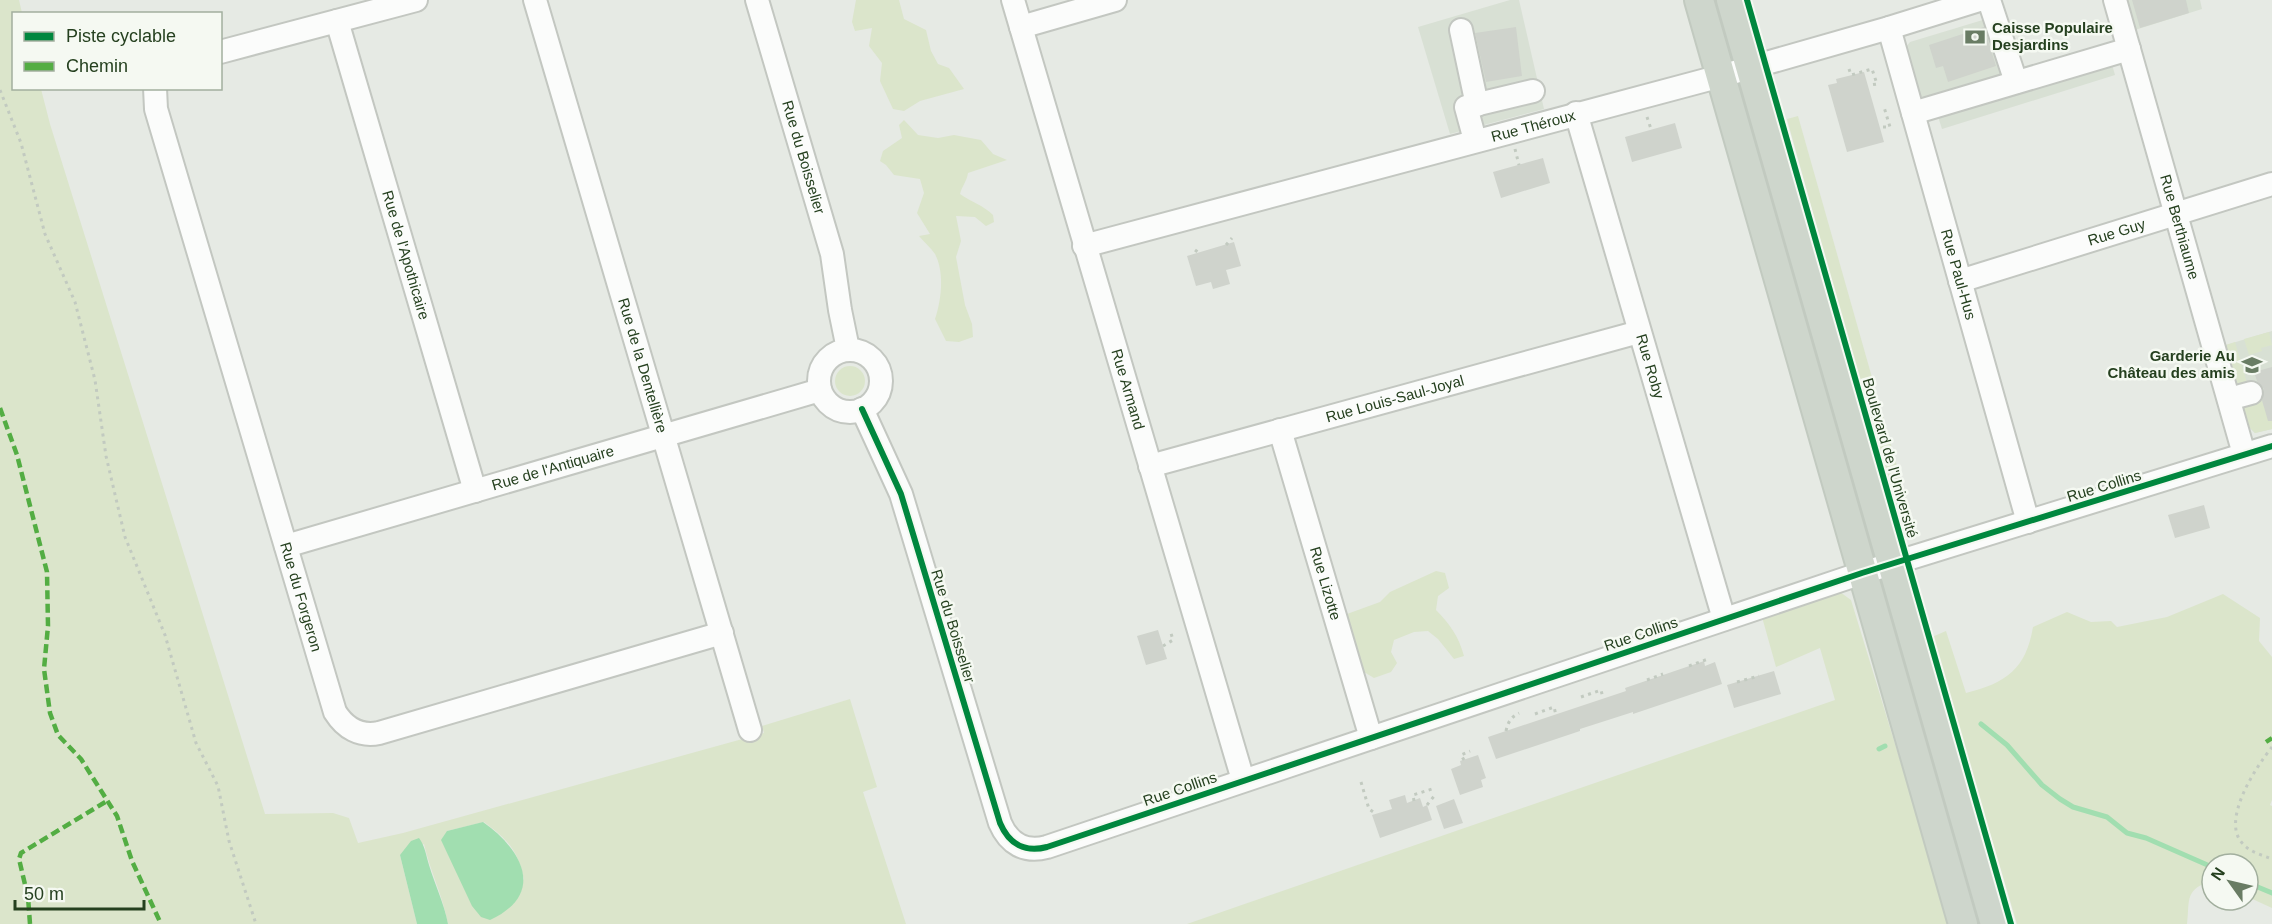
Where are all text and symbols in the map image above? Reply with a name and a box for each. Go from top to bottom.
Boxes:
legend [12,12,222,90]
place label: Caisse Populaire Desjardins [1992,19,2113,53]
bank icon: Caisse Populaire Desjardins [1963,25,1987,49]
text: Piste cyclable [66,26,176,46]
text: Chemin [66,56,128,76]
street label: Rue du Boisselier [779,98,829,216]
street label: Rue Théroux [1489,106,1578,145]
street label: Rue Berthiaume [2157,172,2203,281]
street label: Rue de l'Apothicaire [379,188,433,322]
street label: Rue Guy [2086,215,2148,249]
street label: Rue Paul-Hus [1938,227,1980,322]
street label: Rue de la Dentellière [615,296,671,435]
street label: Rue Roby [1633,332,1668,401]
street label: Rue Armand [1108,347,1148,432]
place label: Garderie Au Château des amis [2107,347,2235,381]
school or university icon: Garderie Au Château des amis [2240,353,2264,377]
street label: Rue Louis-Saul-Joyal [1324,371,1466,425]
street label: Boulevard de l'Université [1860,376,1921,540]
street label: Rue de l'Antiquaire [490,442,616,493]
street label: Rue Collins [2065,466,2143,505]
street label: Rue du Forgeron [277,540,326,654]
street label: Rue Lizotte [1307,544,1345,622]
street label: Rue du Boisselier [928,567,979,685]
street label: Rue Collins [1602,613,1680,654]
street label: Rue Collins [1141,768,1219,809]
north arrow [2200,852,2260,912]
text: N [2208,864,2228,883]
scale bar [15,873,144,911]
text: 50 m [24,884,64,904]

